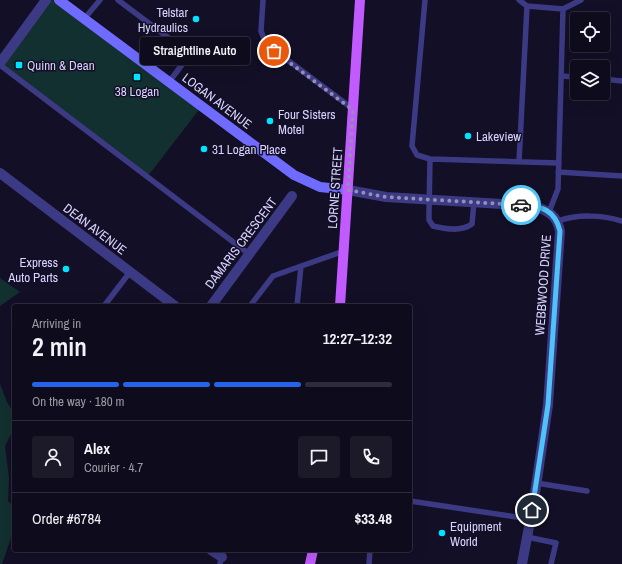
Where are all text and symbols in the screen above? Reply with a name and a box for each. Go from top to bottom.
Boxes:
place label: Telstar Hydraulics [138,4,188,36]
map controls [570,12,610,100]
button: locate [570,12,610,52]
marker: Telstar Hydraulics [191,14,201,24]
pin [257,34,291,68]
callout: Straightline Auto [140,37,250,65]
icon: bag [263,40,285,62]
text: Straightline Auto [153,42,237,59]
place label: Quinn & Dean [27,57,95,74]
marker: Quinn & Dean [14,60,24,70]
button: layers [570,60,610,100]
street label: LOGAN AVENUE [179,69,255,133]
marker: 38 Logan [132,72,142,82]
place label: 38 Logan [115,83,159,100]
place label: Four Sisters Motel [278,106,336,138]
marker: Four Sisters Motel [265,116,275,126]
place label: Lakeview [476,128,521,145]
marker: Lakeview [463,131,473,141]
place label: 31 Logan Place [212,141,286,158]
marker: 31 Logan Place [199,144,209,154]
street label: LORNE STREET [324,146,346,229]
courier [501,185,541,225]
street label: DAMARIS CRESCENT [201,194,281,292]
icon: car [510,194,532,216]
street label: DEAN AVENUE [60,200,130,258]
street label: WEBBWOOD DRIVE [531,234,555,336]
place label: Express Auto Parts [7,254,58,286]
marker: Express Auto Parts [61,264,71,274]
text: Arriving in [32,315,81,332]
text: 12:27–12:32 [323,328,392,349]
text: 2 min [32,329,87,364]
text: On the way · 180 m [32,393,124,410]
button: person [32,436,74,478]
button: chat [298,436,340,478]
button: phone [350,436,392,478]
text: Alex [84,438,110,459]
text: Courier · 4.7 [84,459,143,476]
pin [515,493,549,527]
icon: home [521,499,543,521]
text: Order #6784 [32,508,101,529]
text: $33.48 [354,508,392,529]
place label: Equipment World [450,518,502,550]
marker: Equipment World [437,528,447,538]

